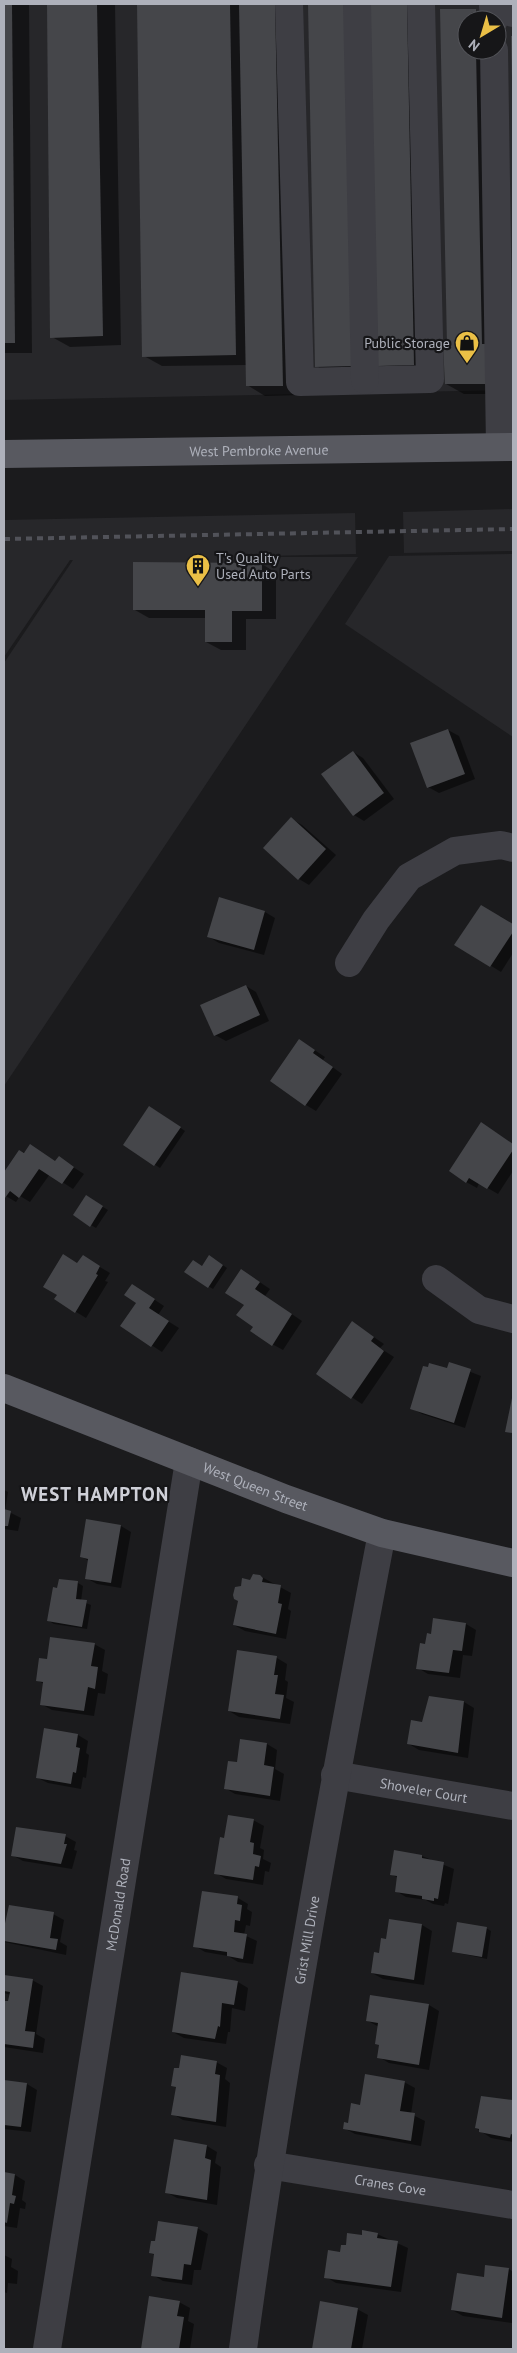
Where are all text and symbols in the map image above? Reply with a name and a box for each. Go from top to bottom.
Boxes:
north arrow [457,10,507,60]
text: N [465,35,483,55]
shop icon: Public Storage [454,330,480,364]
place label: Public Storage [364,334,450,352]
street label: West Pembroke Avenue [189,441,329,460]
place label: T's Quality Used Auto Parts [216,549,311,583]
building icon: T's Quality Used Auto Parts [185,553,211,587]
street label: West Queen Street [200,1458,310,1515]
district label: WEST HAMPTON [21,1482,169,1506]
street label: Shoveler Court [379,1774,469,1807]
street label: McDonald Road [102,1857,134,1952]
street label: Grist Mill Drive [290,1894,324,1986]
street label: Cranes Cove [353,2170,428,2200]

